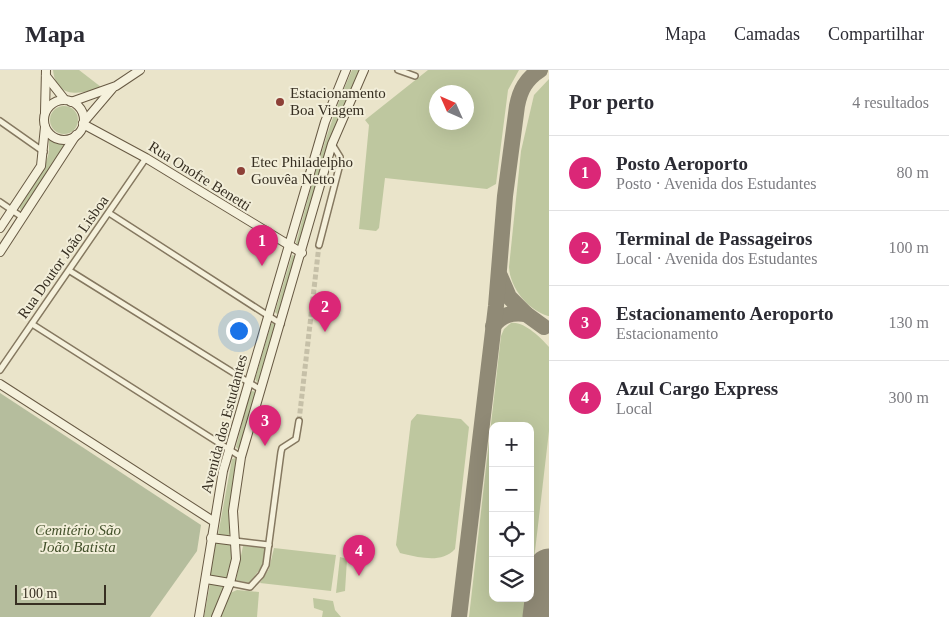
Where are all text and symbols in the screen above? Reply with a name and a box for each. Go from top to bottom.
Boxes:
text: Mapa [25,21,85,47]
text: Mapa [665,24,706,44]
text: Camadas [734,24,800,44]
text: Compartilhar [828,24,924,44]
place label: Estacionamento Boa Viagem [290,85,386,118]
north arrow [429,85,474,130]
text: Por perto [569,90,654,114]
text: 4 resultados [852,94,929,111]
marker: Estacionamento Boa Viagem [274,96,286,108]
street label: Rua Onofre Benetti [146,138,254,214]
text: Posto Aeroporto [616,153,748,174]
place label: Etec Philadelpho Gouvêa Netto [251,154,353,187]
text: 1 [581,164,589,181]
text: 80 m [897,164,929,181]
marker: Etec Philadelpho Gouvêa Netto [235,165,247,177]
text: Posto · Avenida dos Estudantes [616,175,817,192]
street label: Rua Doutor João Lisboa [15,192,112,321]
pin: 1 [246,225,278,266]
text: Terminal de Passageiros [616,228,812,249]
text: 2 [581,239,589,256]
text: 100 m [889,239,929,256]
text: Local · Avenida dos Estudantes [616,250,817,267]
pin: 2 [309,291,341,332]
text: Estacionamento Aeroporto [616,303,834,324]
text: 3 [581,314,589,331]
text: 130 m [889,314,929,331]
your location [226,318,252,344]
text: Estacionamento [616,325,718,342]
street label: Avenida dos Estudantes [198,353,250,495]
text: Azul Cargo Express [616,378,778,399]
text: 4 [581,389,589,406]
text: 300 m [889,389,929,406]
text: Local [616,400,652,417]
pin: 3 [249,405,281,446]
map controls [489,422,534,602]
button: + [489,422,534,467]
button: − [489,467,534,512]
button: locate [489,512,534,557]
park label: Cemitério São João Batista [35,522,122,555]
pin: 4 [343,535,375,576]
button: layers [489,557,534,602]
scale bar [15,582,106,605]
text: 100 m [22,586,57,601]

